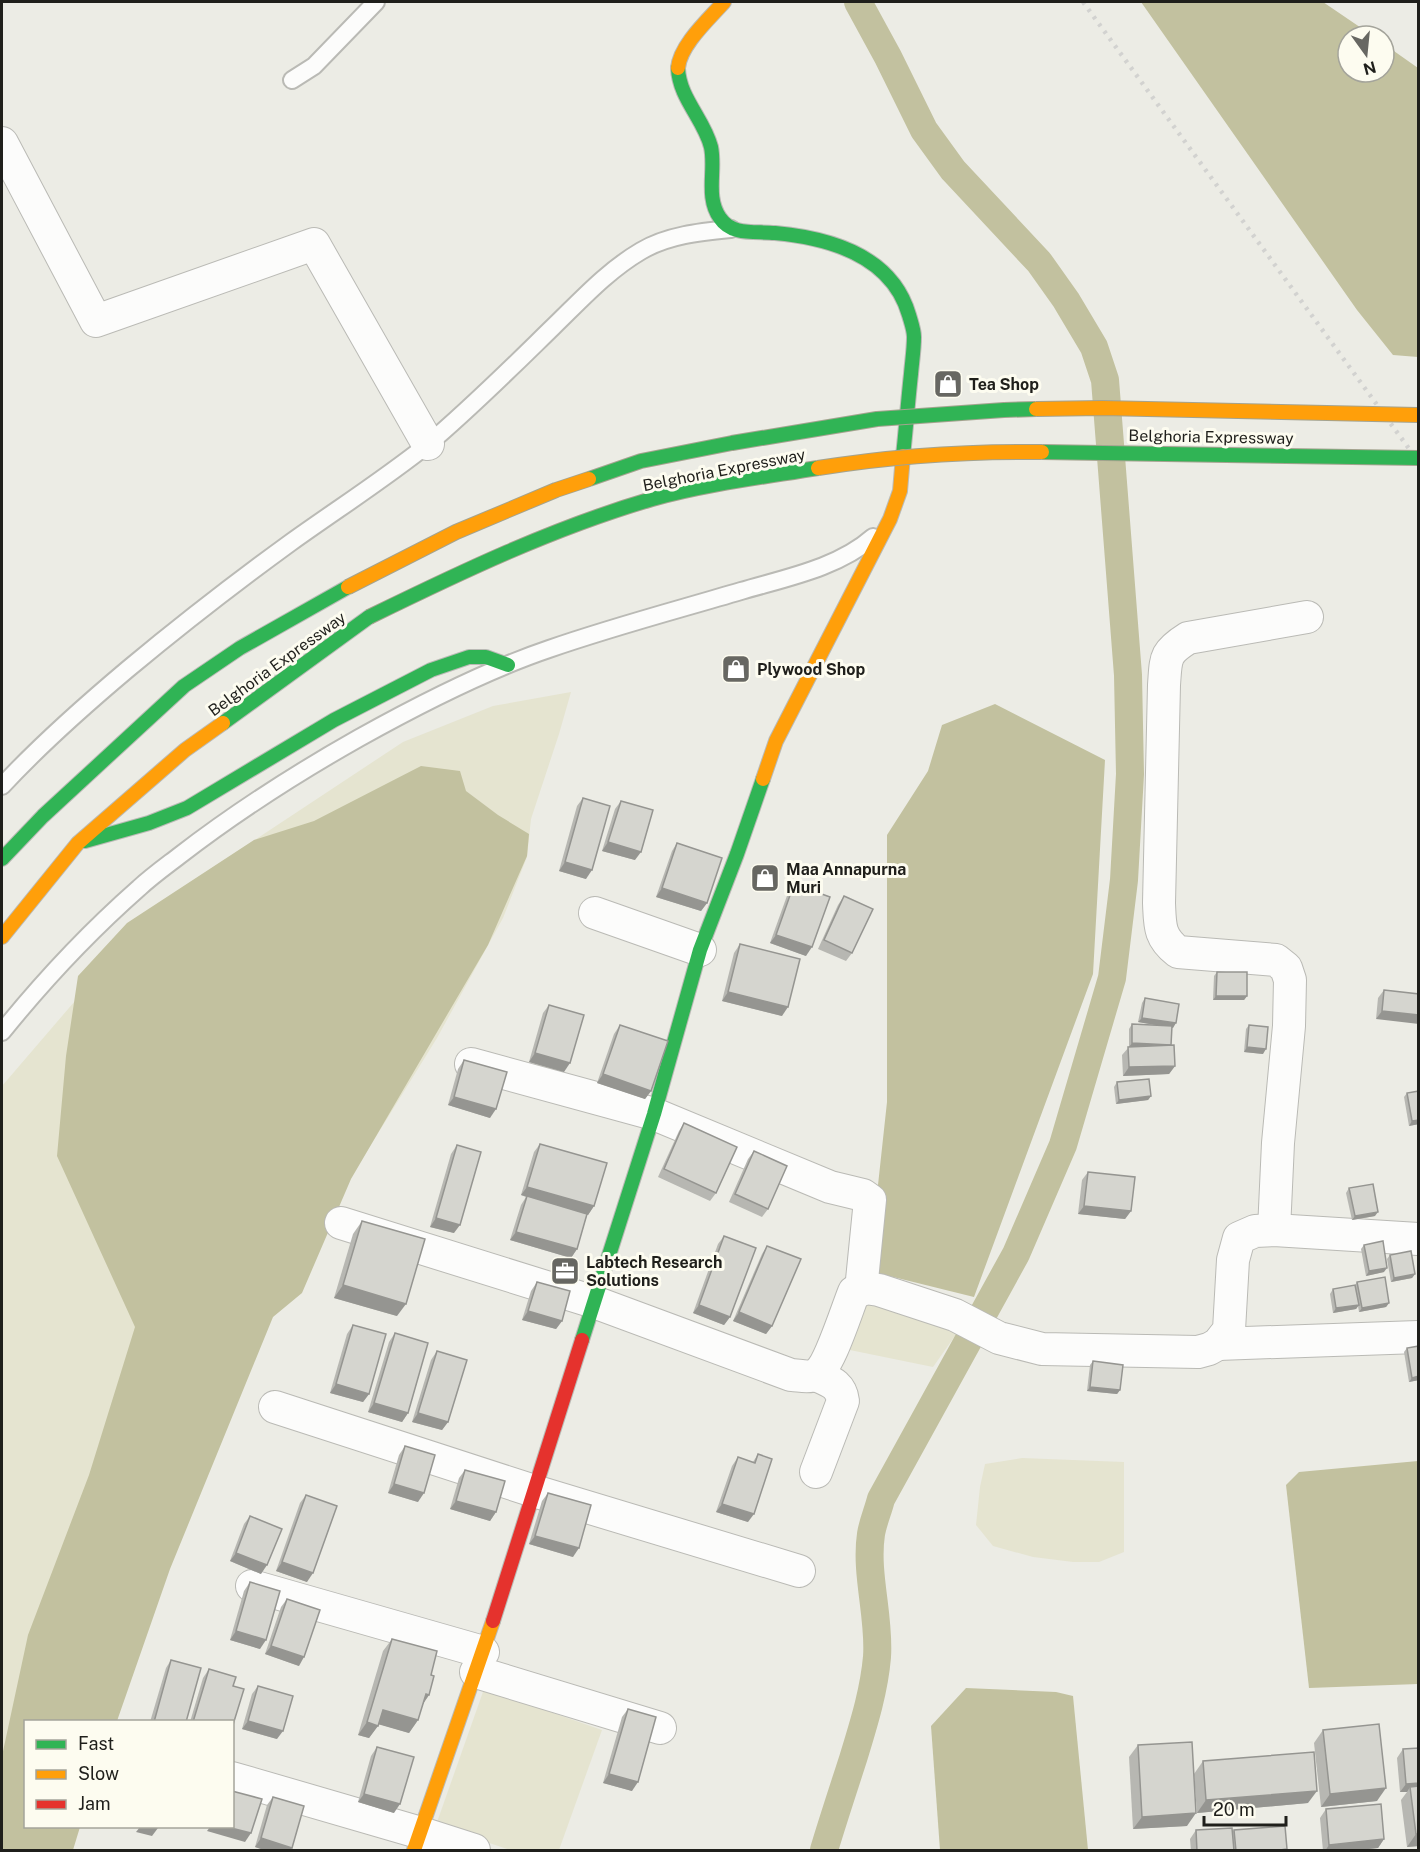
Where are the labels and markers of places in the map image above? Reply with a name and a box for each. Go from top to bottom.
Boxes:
shop icon: Tea Shop [932,368,964,400]
place label: Tea Shop [969,375,1039,394]
shop icon: Plywood Shop [720,653,752,685]
place label: Plywood Shop [757,660,866,679]
place label: Maa Annapurna Muri [786,860,906,897]
shop icon: Maa Annapurna Muri [749,862,781,894]
place label: Labtech Research Solutions [586,1253,723,1290]
office icon: Labtech Research Solutions [549,1255,581,1287]

